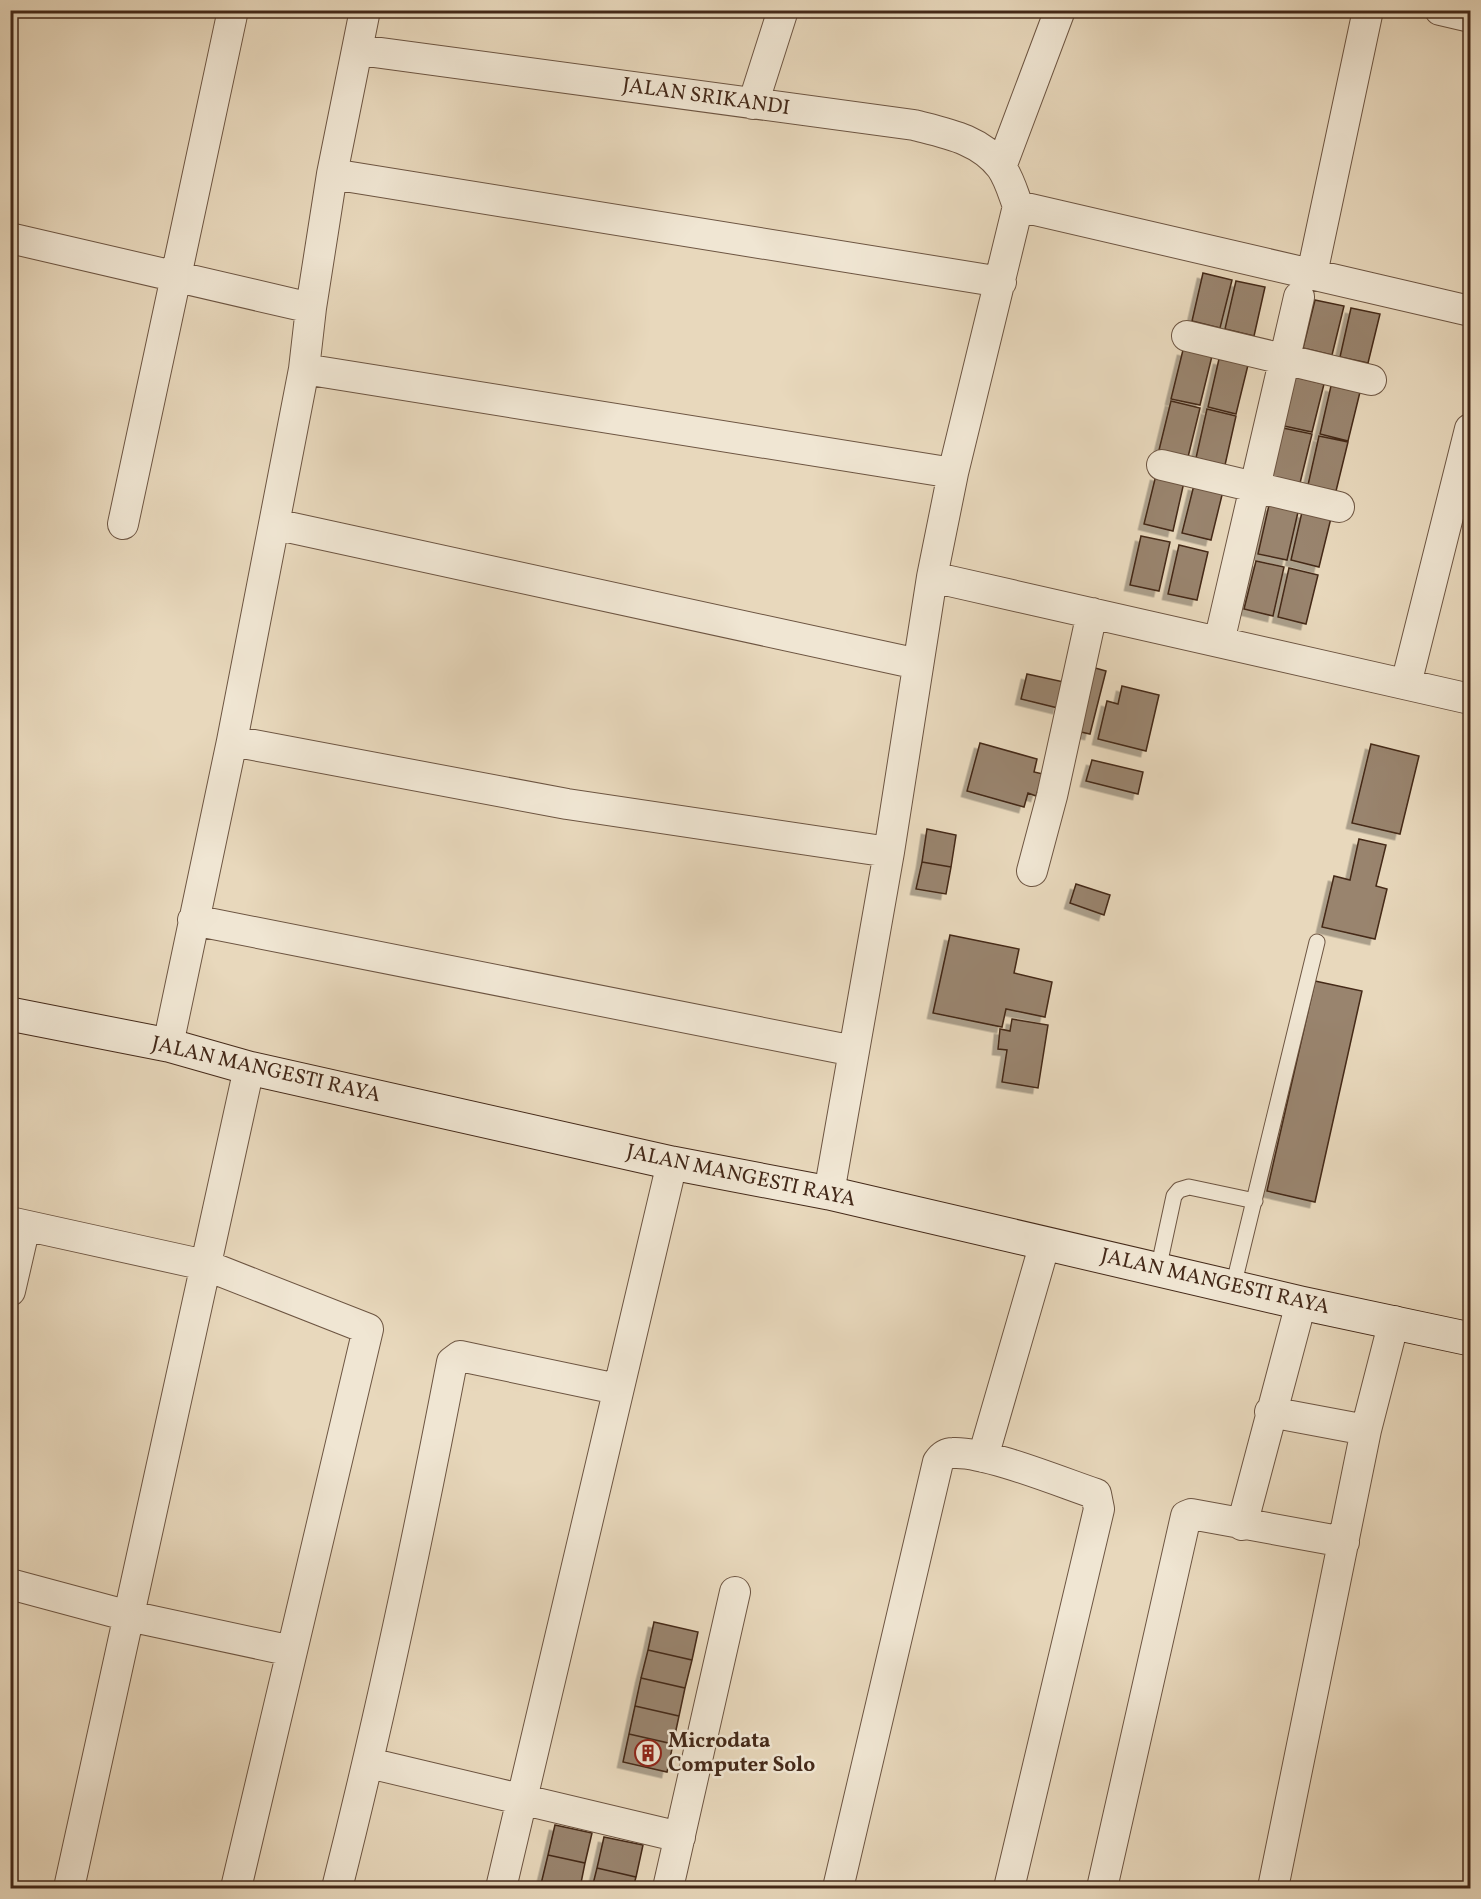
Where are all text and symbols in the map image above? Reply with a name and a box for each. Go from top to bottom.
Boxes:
street label: JALAN SRIKANDI [620,71,792,123]
street label: JALAN MANGESTI RAYA [149,1030,383,1111]
street label: JALAN MANGESTI RAYA [624,1137,859,1215]
street label: JALAN MANGESTI RAYA [1098,1242,1332,1323]
place label: Microdata Computer Solo [668,1727,815,1780]
building icon: Microdata Computer Solo [633,1738,663,1768]

